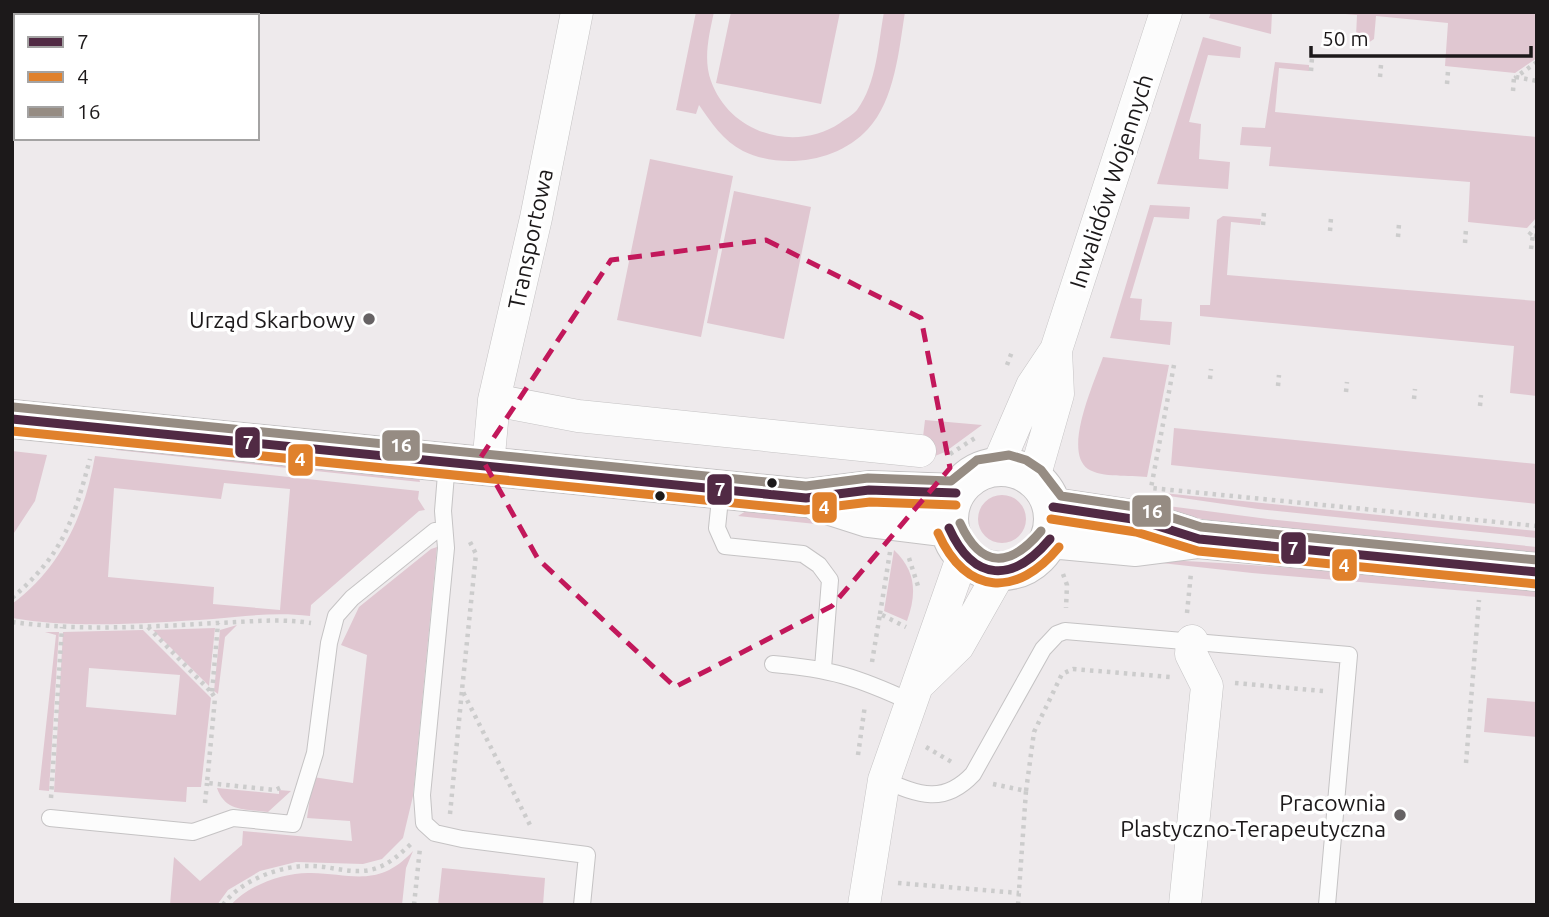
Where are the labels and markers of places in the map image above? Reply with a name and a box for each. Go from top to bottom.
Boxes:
place label: Urząd Skarbowy [189,307,355,332]
marker: Urząd Skarbowy [361,311,377,327]
unlabelled marker [765,476,779,490]
unlabelled marker [653,489,667,503]
place label: Pracownia Plastyczno-Terapeutyczna [1120,790,1386,841]
marker: Pracownia Plastyczno-Terapeutyczna [1392,807,1408,823]

